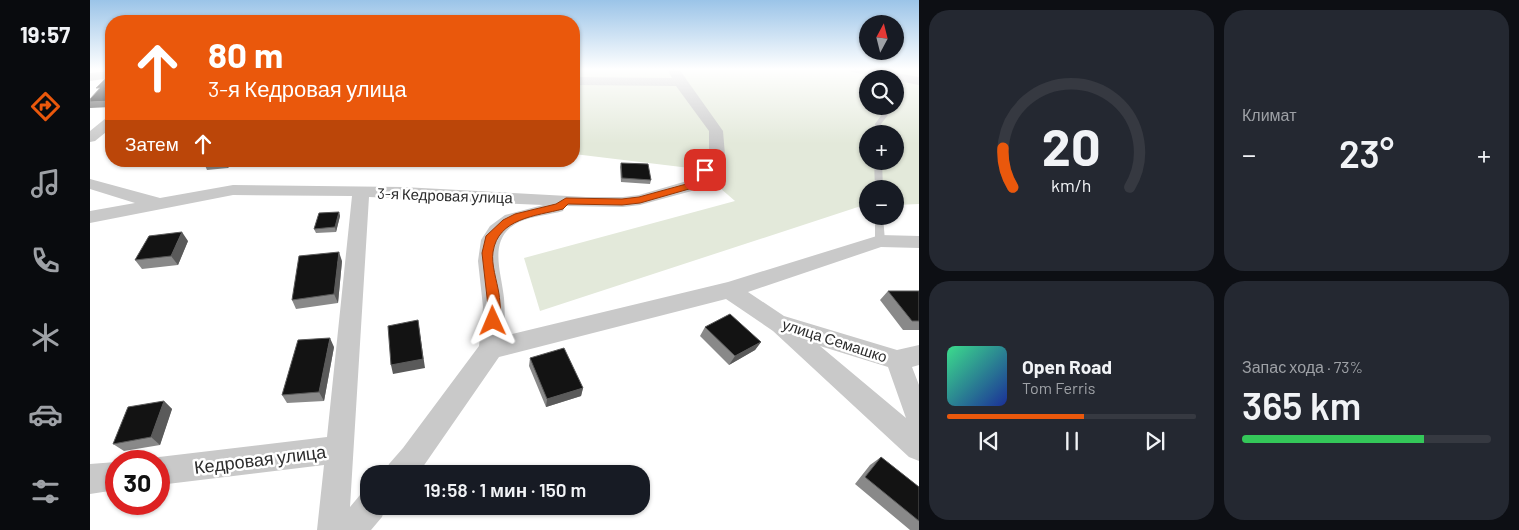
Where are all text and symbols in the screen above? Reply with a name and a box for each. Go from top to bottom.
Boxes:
north arrow [859,15,904,60]
map controls [859,15,904,225]
text: 19:57 [20,21,70,47]
text: 80 m [208,33,283,75]
icon: ahead [125,35,190,100]
button: search [859,70,904,115]
text: 3-я Кедровая улица [208,75,407,101]
icon: directions [28,89,63,124]
text: Климат [1242,105,1296,124]
text: 20 [1042,114,1101,176]
button: + [859,125,904,170]
icon: ahead [189,130,217,158]
text: 23° [1339,130,1394,176]
text: Затем [125,132,179,155]
text: − [1242,137,1256,171]
text: + [1477,137,1491,171]
pin [684,149,726,191]
icon: arrive [691,156,719,184]
icon: music [28,166,63,201]
text: km/h [1051,174,1092,196]
button: − [859,180,904,225]
street label: 3-я Кедровая улица [377,184,514,206]
icon: phone [28,243,63,278]
position arrow [466,294,518,346]
street label: улица Семашко [780,315,890,365]
icon: climate [28,320,63,355]
text: Open Road [1022,355,1112,378]
text: Запас хода · 73% [1242,357,1363,376]
text: Tom Ferris [1022,378,1096,397]
text: 365 km [1242,382,1361,428]
icon: car [28,397,63,432]
icon: previous [975,427,1003,455]
icon: pause [1058,427,1086,455]
icon: next [1141,427,1169,455]
street label: Кедровая улица [193,440,328,478]
speed limit sign: 30 [105,450,170,515]
icon: filters [28,474,63,509]
text: 19:58 · 1 мин · 150 m [424,478,586,501]

